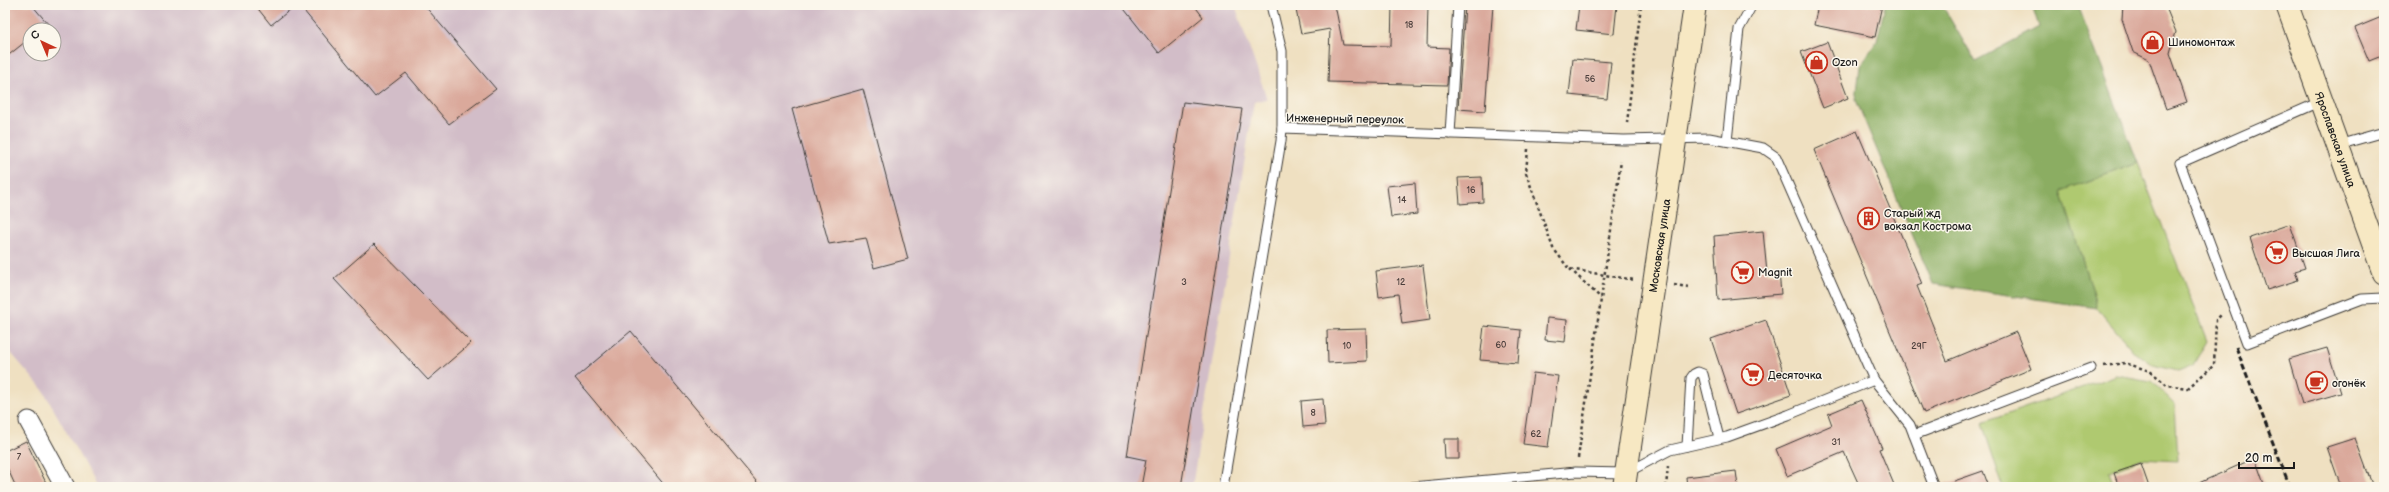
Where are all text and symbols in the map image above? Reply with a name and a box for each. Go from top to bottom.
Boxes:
house number: 18 [1405,20,1413,31]
north arrow [22,22,62,62]
text: С [28,28,43,43]
shop icon: Шиномонтаж [2139,29,2165,55]
place label: Шиномонтаж [2168,36,2235,49]
shop icon: Ozon [1803,49,1829,75]
place label: Ozon [1832,56,1858,69]
house number: 56 [1585,74,1596,85]
street label: Ярославская улица [2312,90,2359,190]
street label: Инженерный переулок [1286,111,1404,127]
house number: 16 [1467,185,1476,196]
house number: 14 [1398,195,1407,206]
street label: Московская улица [1646,197,1673,293]
building icon: Старый жд вокзал Кострома [1856,206,1882,232]
place label: Старый жд вокзал Кострома [1884,207,1972,233]
supermarket icon: Высшая Лига [2264,240,2290,266]
place label: Высшая Лига [2292,247,2361,260]
supermarket icon: Magnit [1730,259,1756,285]
place label: Magnit [1758,266,1793,279]
house number: 3 [1181,277,1187,288]
house number: 12 [1397,277,1406,288]
house number: 60 [1496,340,1506,351]
house number: 10 [1343,341,1351,352]
house number: 29Г [1911,341,1927,352]
supermarket icon: Десяточка [1740,362,1766,388]
place label: Десяточка [1768,369,1822,382]
cafe icon: огонёк [2304,370,2330,396]
place label: огонёк [2332,377,2366,390]
house number: 8 [1310,408,1316,419]
house number: 62 [1531,429,1542,440]
house number: 31 [1831,437,1841,448]
scale bar [2239,444,2294,470]
text: 20 m [2245,451,2272,466]
house number: 7 [17,452,22,463]

